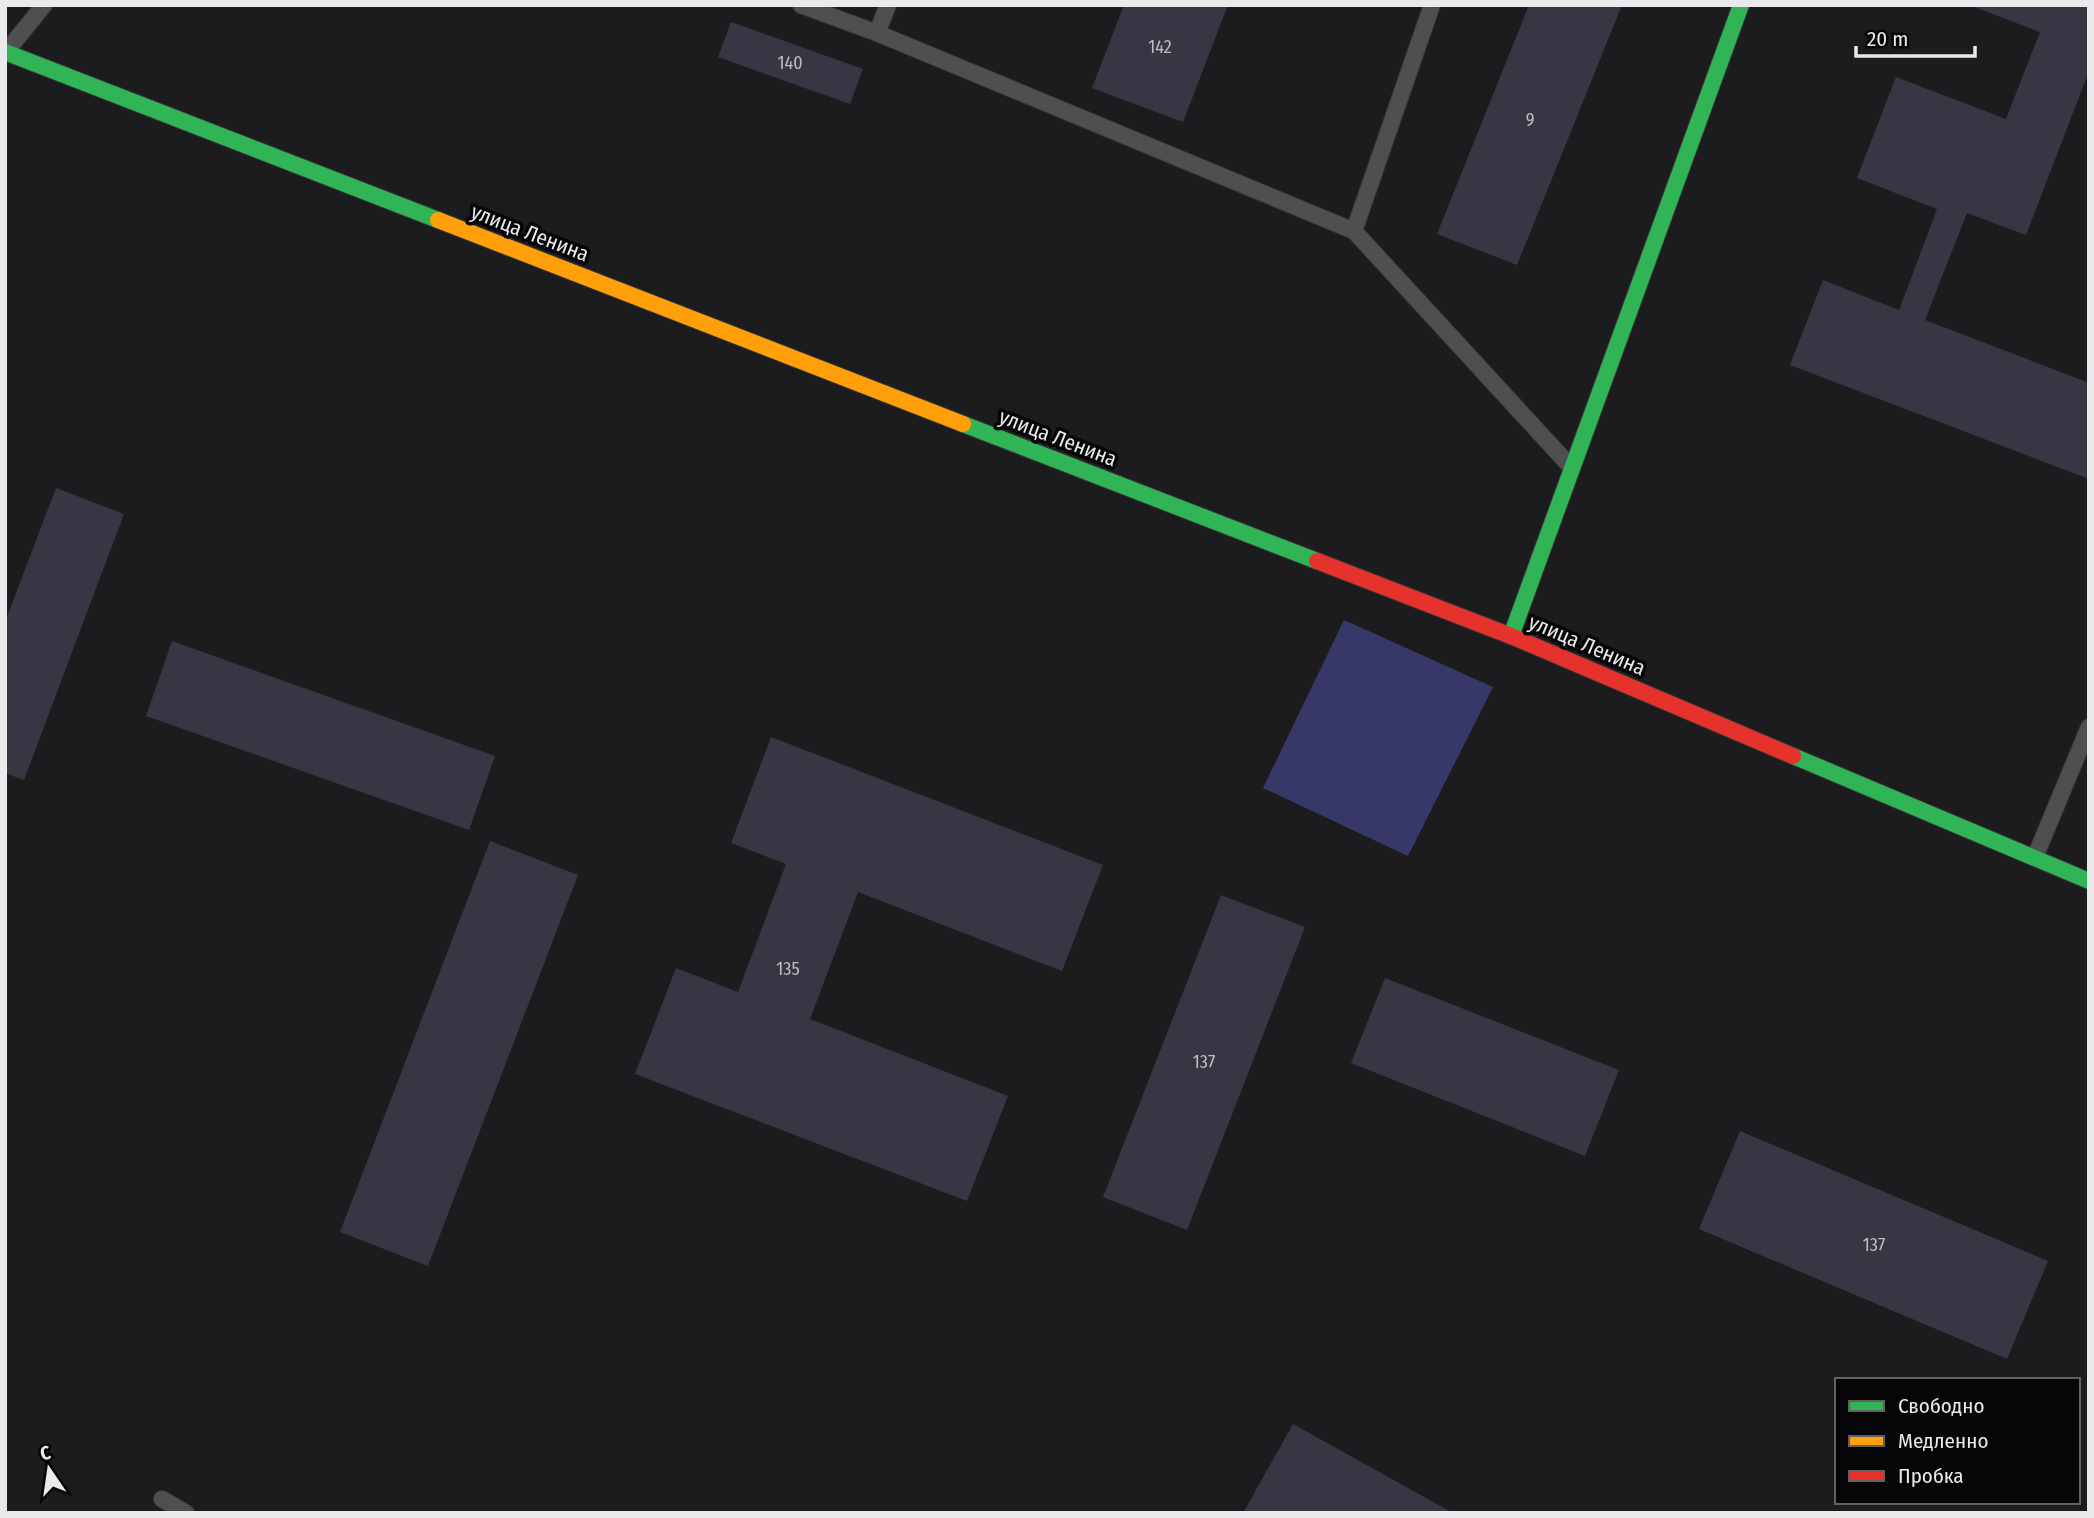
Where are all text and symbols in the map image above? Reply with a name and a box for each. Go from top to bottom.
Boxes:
scale bar [1856,14,1975,58]
text: 20 m [1867,26,1908,52]
house number: 142 [1148,36,1172,58]
house number: 140 [777,52,803,74]
house number: 9 [1526,109,1534,131]
street label: улица Ленина [467,199,593,267]
street label: улица Ленина [995,404,1121,472]
street label: улица Ленина [1525,609,1649,681]
house number: 135 [776,958,800,980]
house number: 137 [1193,1051,1215,1073]
house number: 137 [1863,1234,1885,1256]
legend [1835,1378,2080,1504]
text: Свободно [1898,1393,1984,1419]
text: Медленно [1898,1428,1988,1454]
north arrow [14,1434,84,1504]
text: С [38,1441,53,1465]
text: Пробка [1898,1463,1964,1489]

